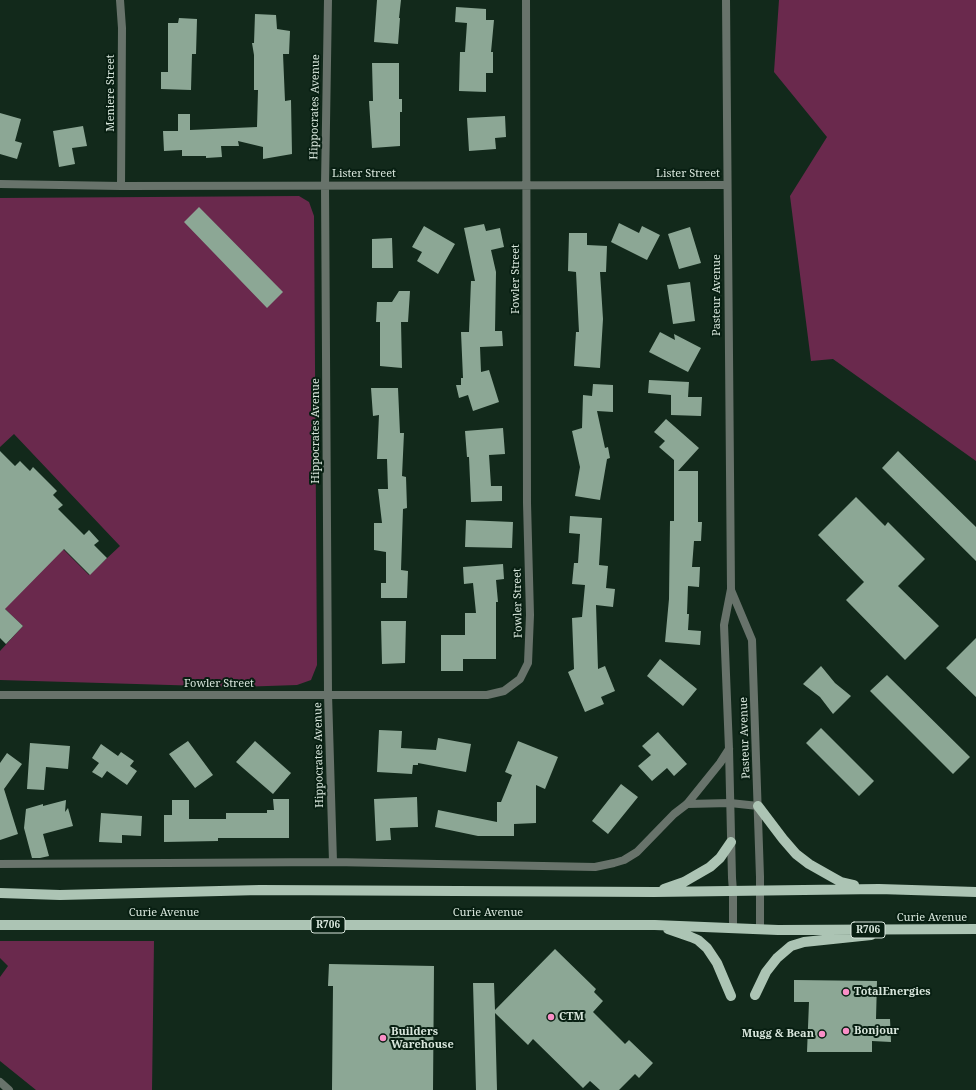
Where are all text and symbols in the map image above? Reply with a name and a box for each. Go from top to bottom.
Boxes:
street label: Meniere Street [104,54,118,132]
street label: Hippocrates Avenue [307,54,323,160]
street label: Lister Street [332,167,396,181]
street label: Lister Street [656,167,720,181]
street label: Fowler Street [509,244,523,314]
street label: Pasteur Avenue [710,254,724,336]
street label: Hippocrates Avenue [309,378,323,484]
street label: Fowler Street [511,568,525,638]
street label: Fowler Street [184,677,254,691]
street label: Pasteur Avenue [737,697,753,779]
street label: Hippocrates Avenue [311,702,327,808]
street label: Curie Avenue [129,906,199,920]
street label: Curie Avenue [453,906,523,920]
street label: Curie Avenue [897,911,967,925]
road number: R706 [311,917,345,933]
road number: R706 [851,922,885,938]
place label: TotalEnergies [854,985,931,999]
marker: TotalEnergies [841,987,851,997]
place label: CTM [559,1010,584,1024]
marker: CTM [546,1012,556,1022]
place label: Bonjour [854,1024,899,1038]
place label: Builders Warehouse [391,1025,454,1051]
marker: Bonjour [841,1026,851,1036]
place label: Mugg & Bean [742,1027,814,1041]
marker: Mugg & Bean [817,1029,827,1039]
marker: Builders Warehouse [378,1033,388,1043]

